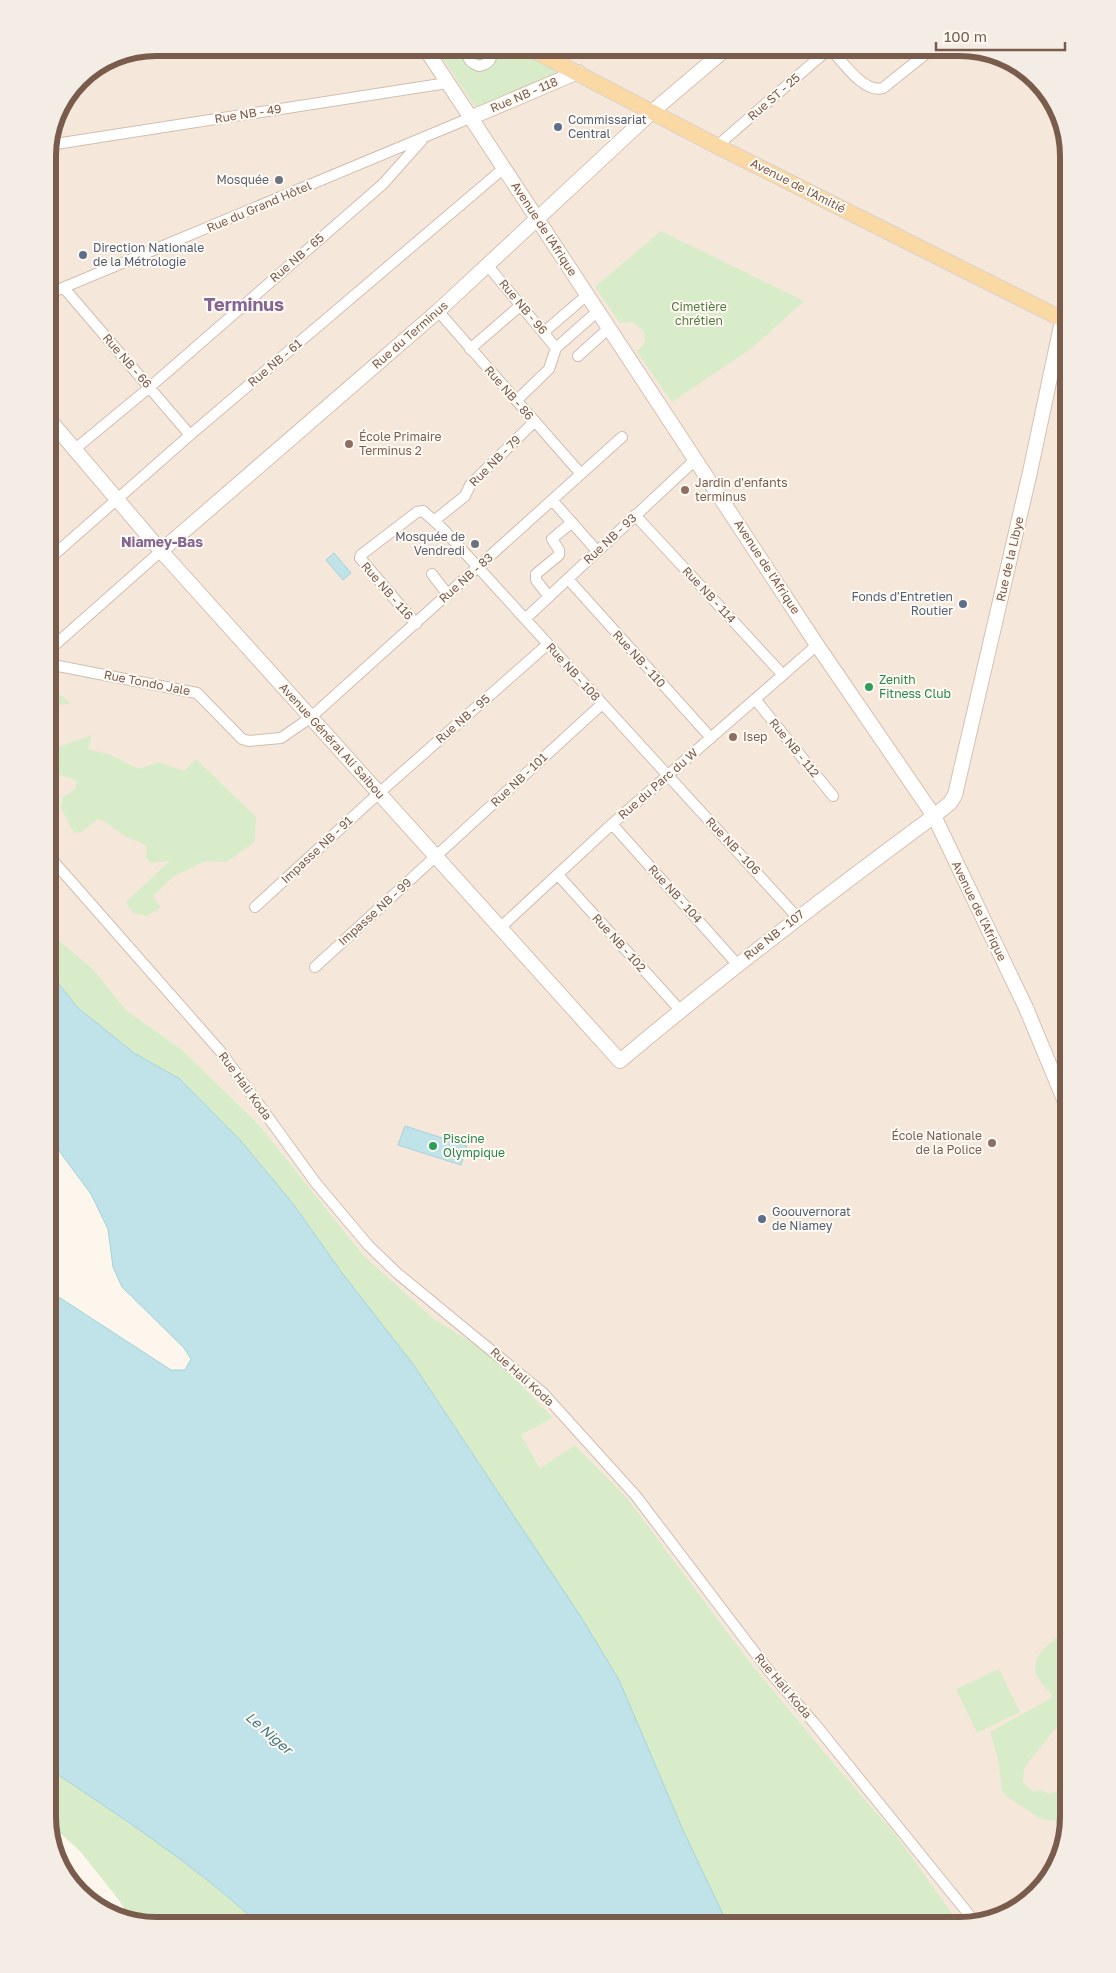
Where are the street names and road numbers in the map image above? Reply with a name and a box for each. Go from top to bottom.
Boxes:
street label: Rue ST - 25 [744,70,803,123]
street label: Rue NB - 118 [488,74,560,115]
street label: Rue NB - 49 [213,101,282,126]
street label: Avenue de l'Amitié [748,155,848,216]
street label: Rue du Grand Hôtel [204,178,314,235]
street label: Avenue de l'Afrique [508,179,581,279]
street label: Rue NB - 65 [266,230,327,285]
street label: Rue NB - 96 [496,276,551,337]
street label: Rue du Terminus [369,298,451,372]
street label: Rue NB - 66 [100,330,155,391]
street label: Rue NB - 61 [245,336,305,390]
street label: Rue NB - 86 [482,362,537,423]
street label: Rue NB - 79 [466,432,523,489]
street label: Rue NB - 93 [580,510,639,567]
street label: Rue de la Libye [992,515,1027,603]
street label: Avenue de l'Afrique [731,517,804,617]
street label: Rue NB - 83 [436,550,496,606]
street label: Rue NB - 116 [358,559,417,623]
street label: Rue NB - 114 [679,563,739,626]
street label: Rue NB - 110 [610,627,669,690]
street label: Rue NB - 108 [543,639,604,704]
street label: Rue Tondo Jale [103,667,192,698]
street label: Avenue Général Ali Saibou [276,680,388,802]
street label: Rue NB - 95 [432,691,493,746]
street label: Rue NB - 112 [766,715,823,780]
street label: Rue du Parc du W [615,745,701,822]
street label: Rue NB - 101 [487,749,550,810]
street label: Impasse NB - 91 [278,813,356,887]
street label: Rue NB - 106 [703,814,764,878]
street label: Avenue de l'Afrique [949,858,1010,963]
street label: Rue NB - 104 [645,861,706,926]
street label: Impasse NB - 99 [335,875,414,948]
street label: Rue NB - 107 [741,906,807,963]
street label: Rue NB - 102 [589,910,649,975]
street label: Rue Hali Koda [216,1049,275,1123]
street label: Rue Hali Koda [487,1344,557,1409]
street label: Rue Hali Koda [752,1650,815,1721]

